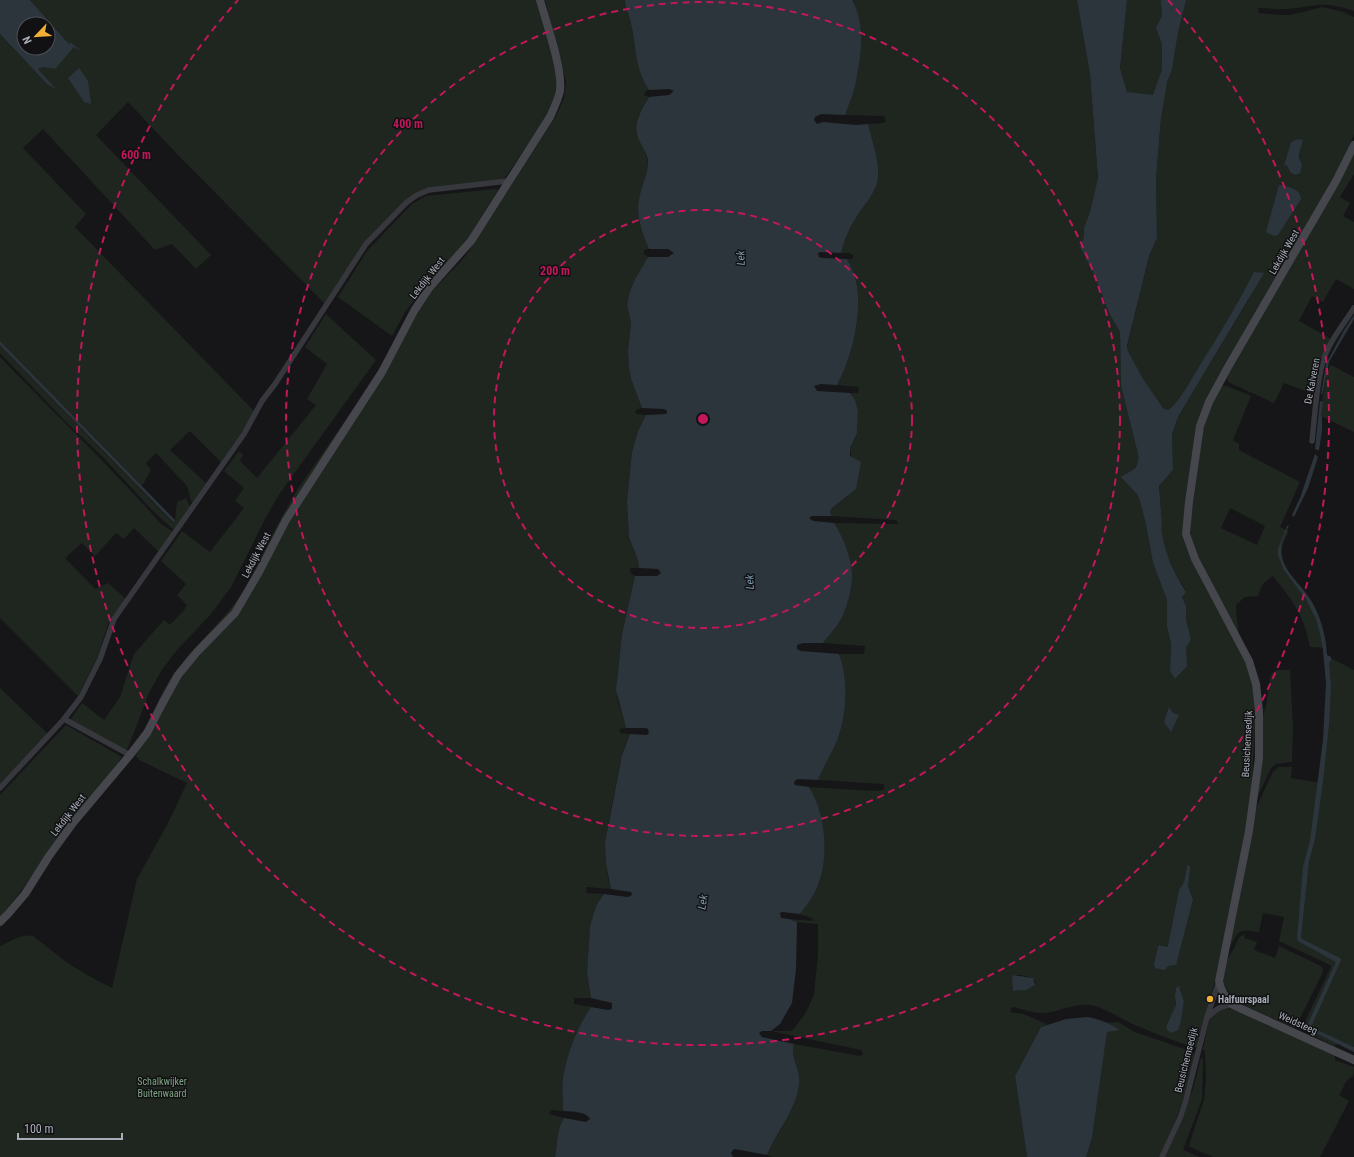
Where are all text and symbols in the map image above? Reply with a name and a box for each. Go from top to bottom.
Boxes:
north arrow [16,16,56,56]
text: N [20,34,35,46]
text: 400 m [393,117,423,131]
text: 600 m [121,148,151,162]
street label: Lekdijk West [1267,228,1301,276]
water label: Lek [734,250,748,266]
street label: Lekdijk West [407,255,447,301]
text: 200 m [540,264,570,278]
street label: De Kalveren [1302,357,1322,405]
centre of rings [696,412,710,426]
street label: Lekdijk West [239,530,273,580]
water label: Lek [743,574,757,590]
street label: Beusichemsedijk [1240,710,1254,778]
street label: Lekdijk West [48,792,88,838]
water label: Lek [695,893,711,910]
marker: Halfuurspaal [1205,994,1215,1004]
place label: Halfuurspaal [1218,994,1269,1005]
street label: Weidsteeg [1277,1010,1319,1036]
street label: Beusichemsedijk [1173,1026,1200,1094]
park label: Schalkwijker Buitenwaard [137,1076,187,1099]
scale bar [18,1115,122,1141]
text: 100 m [24,1122,54,1136]

